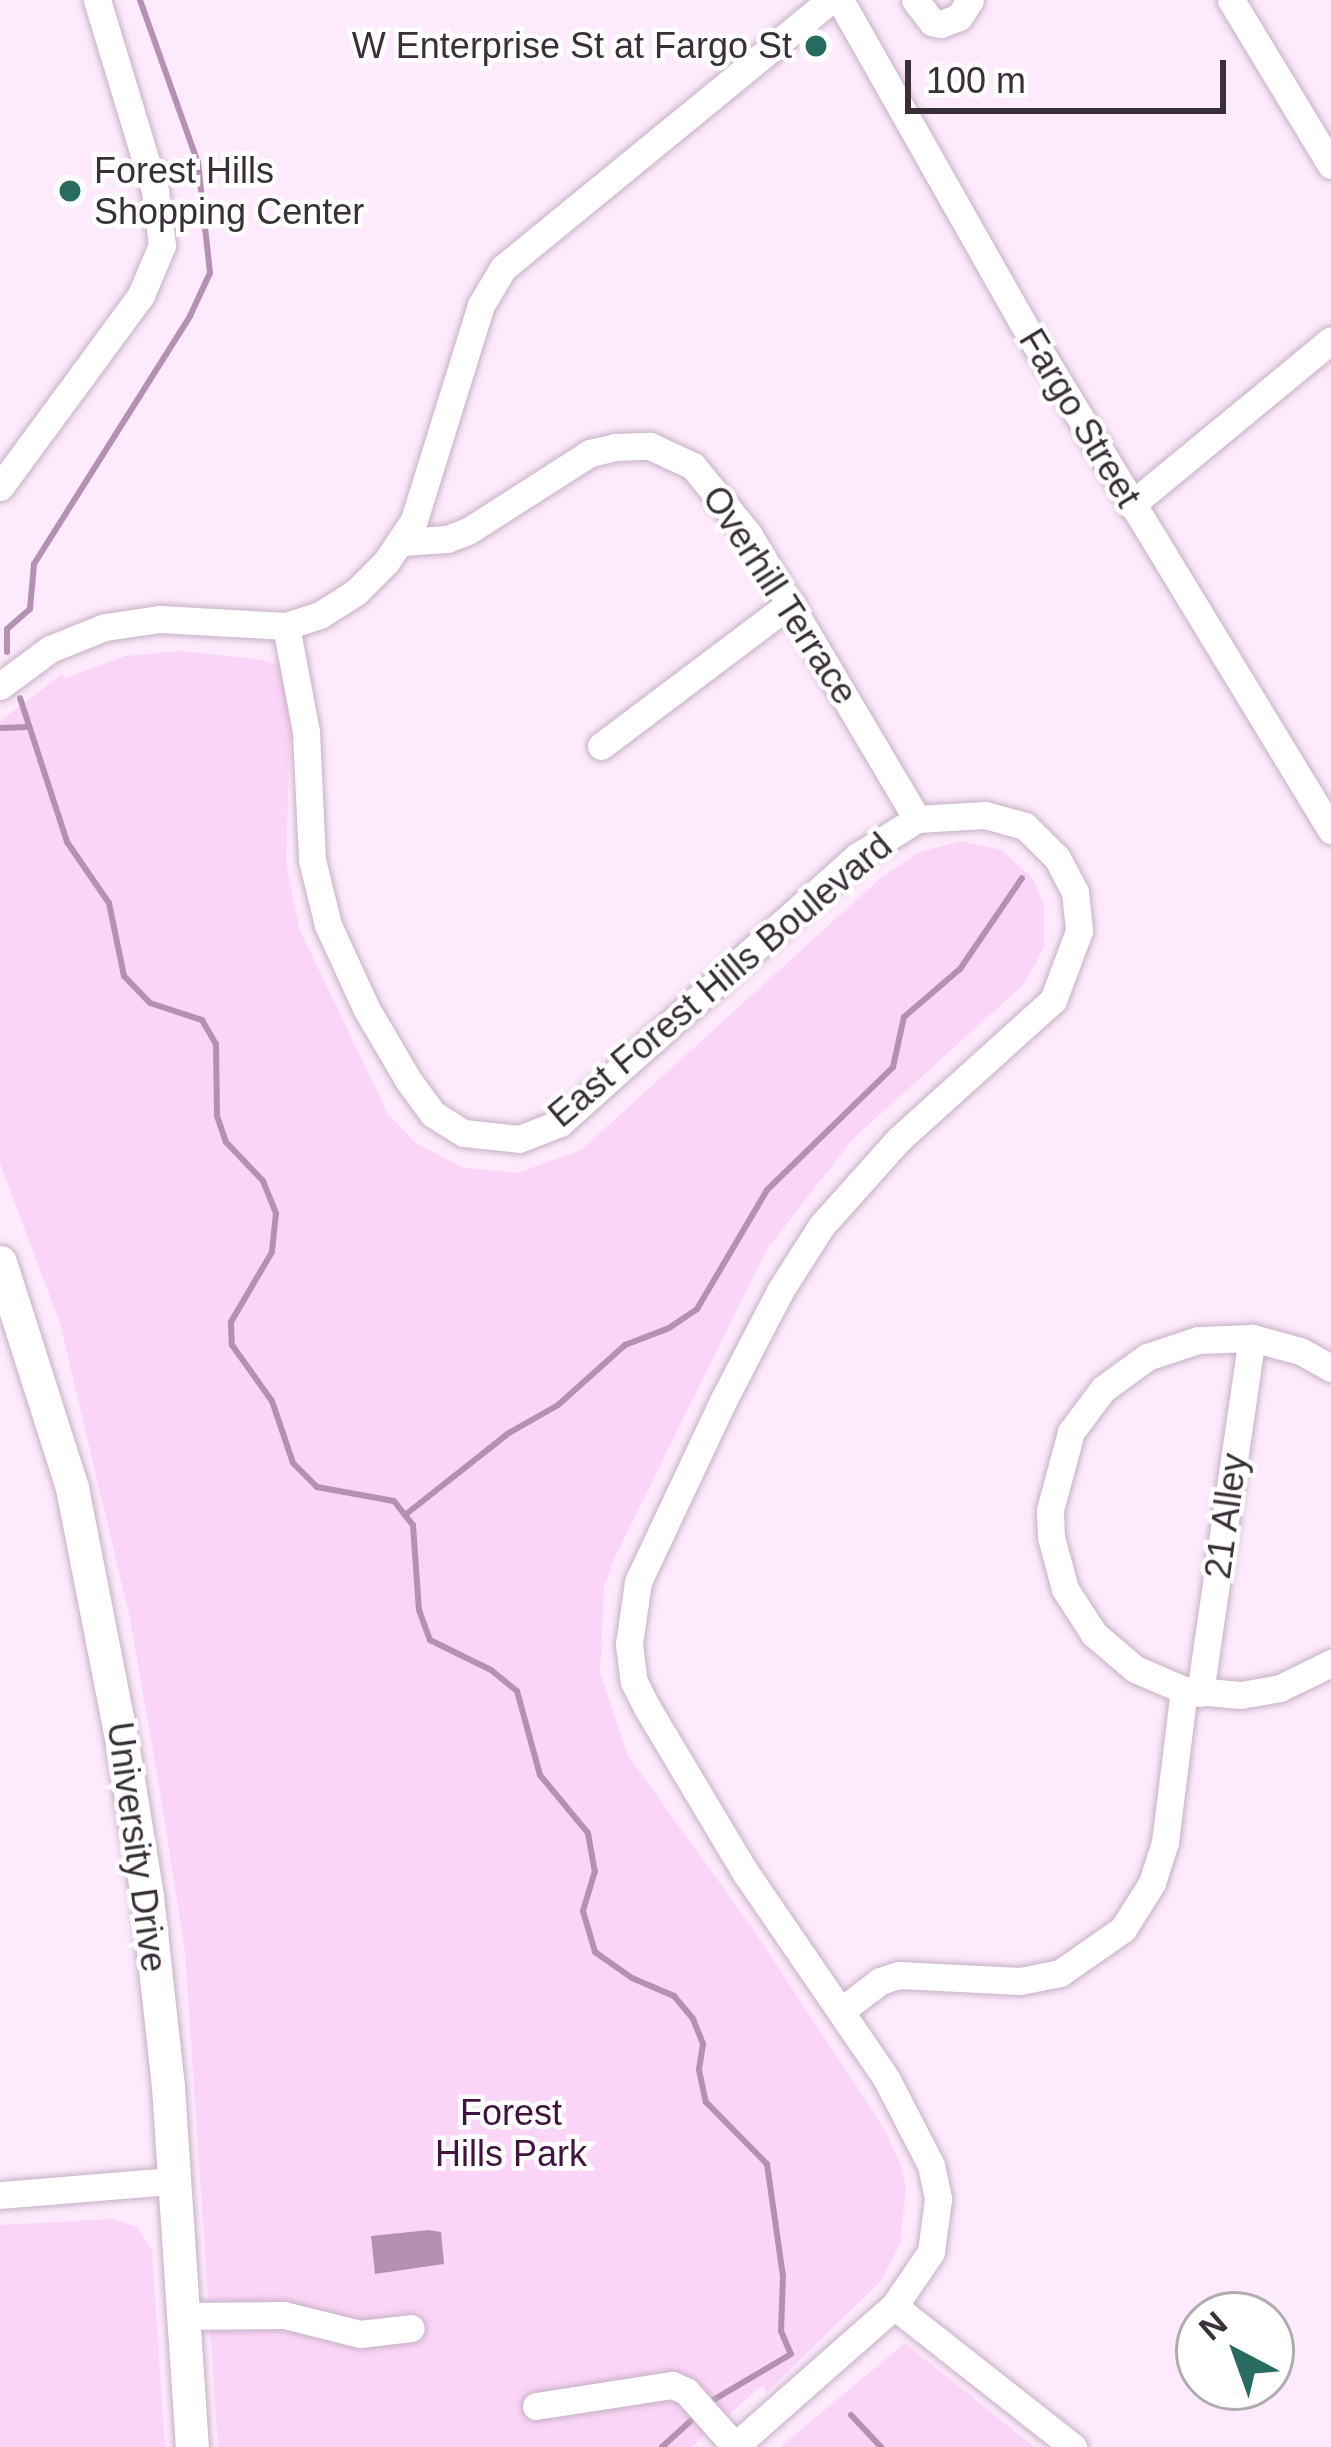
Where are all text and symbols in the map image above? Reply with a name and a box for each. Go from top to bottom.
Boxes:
place label: W Enterprise St at Fargo St [352,24,792,68]
marker: W Enterprise St at Fargo St [803,33,829,59]
scale bar [911,36,1232,110]
text: 100 m [926,60,1026,101]
place label: Forest Hills Shopping Center [94,148,364,233]
marker: Forest Hills Shopping Center [57,178,83,204]
street label: Fargo Street [1010,321,1150,515]
street label: Overhill Terrace [693,478,867,712]
street label: East Forest Hills Boulevard [540,824,900,1136]
street label: 21 Alley [1196,1450,1256,1582]
street label: University Drive [98,1719,176,1975]
park label: Forest Hills Park [435,2090,587,2175]
north arrow [1175,2291,1295,2411]
text: N [1192,2304,1234,2348]

